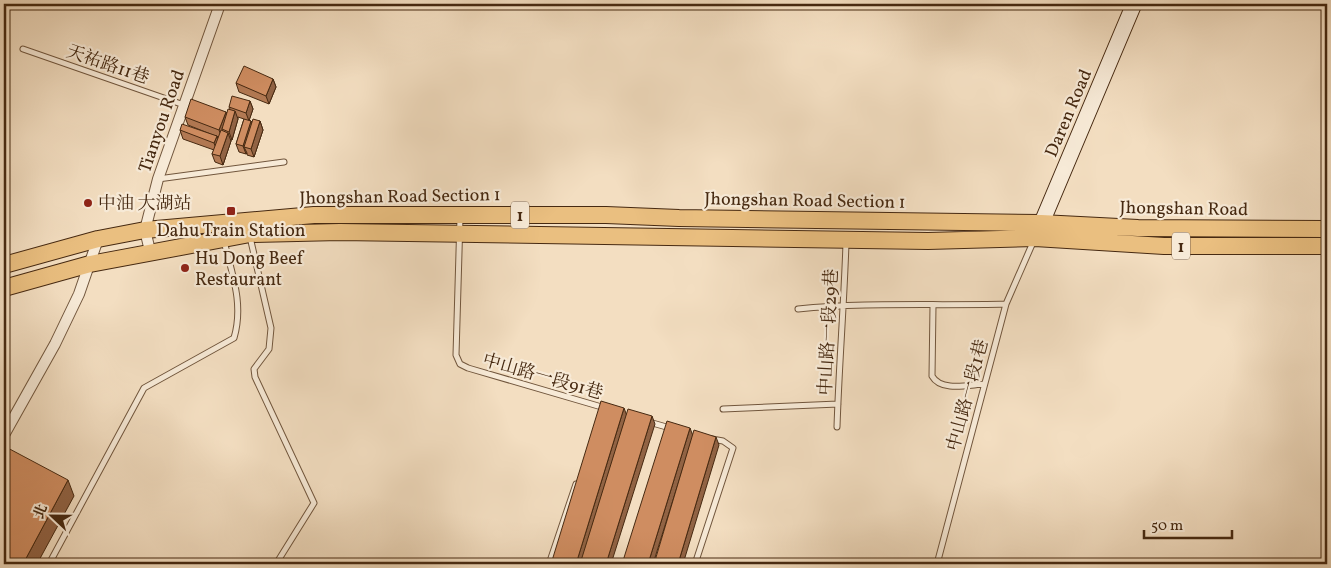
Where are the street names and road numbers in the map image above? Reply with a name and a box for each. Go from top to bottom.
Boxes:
street label: 天祐路11巷 [63,40,152,91]
street label: Daren Road [1040,66,1099,161]
street label: Tianyou Road [133,67,192,176]
street label: Jhongshan Road Section 1 [299,183,501,212]
street label: Jhongshan Road Section 1 [704,187,906,216]
street label: Jhongshan Road [1119,196,1248,223]
road number: 1 [511,202,529,228]
road number: 1 [1172,232,1190,260]
street label: 中山路一段29巷 [814,268,845,396]
street label: 中山路一段1巷 [941,337,995,454]
street label: 中山路一段91巷 [479,348,606,407]

